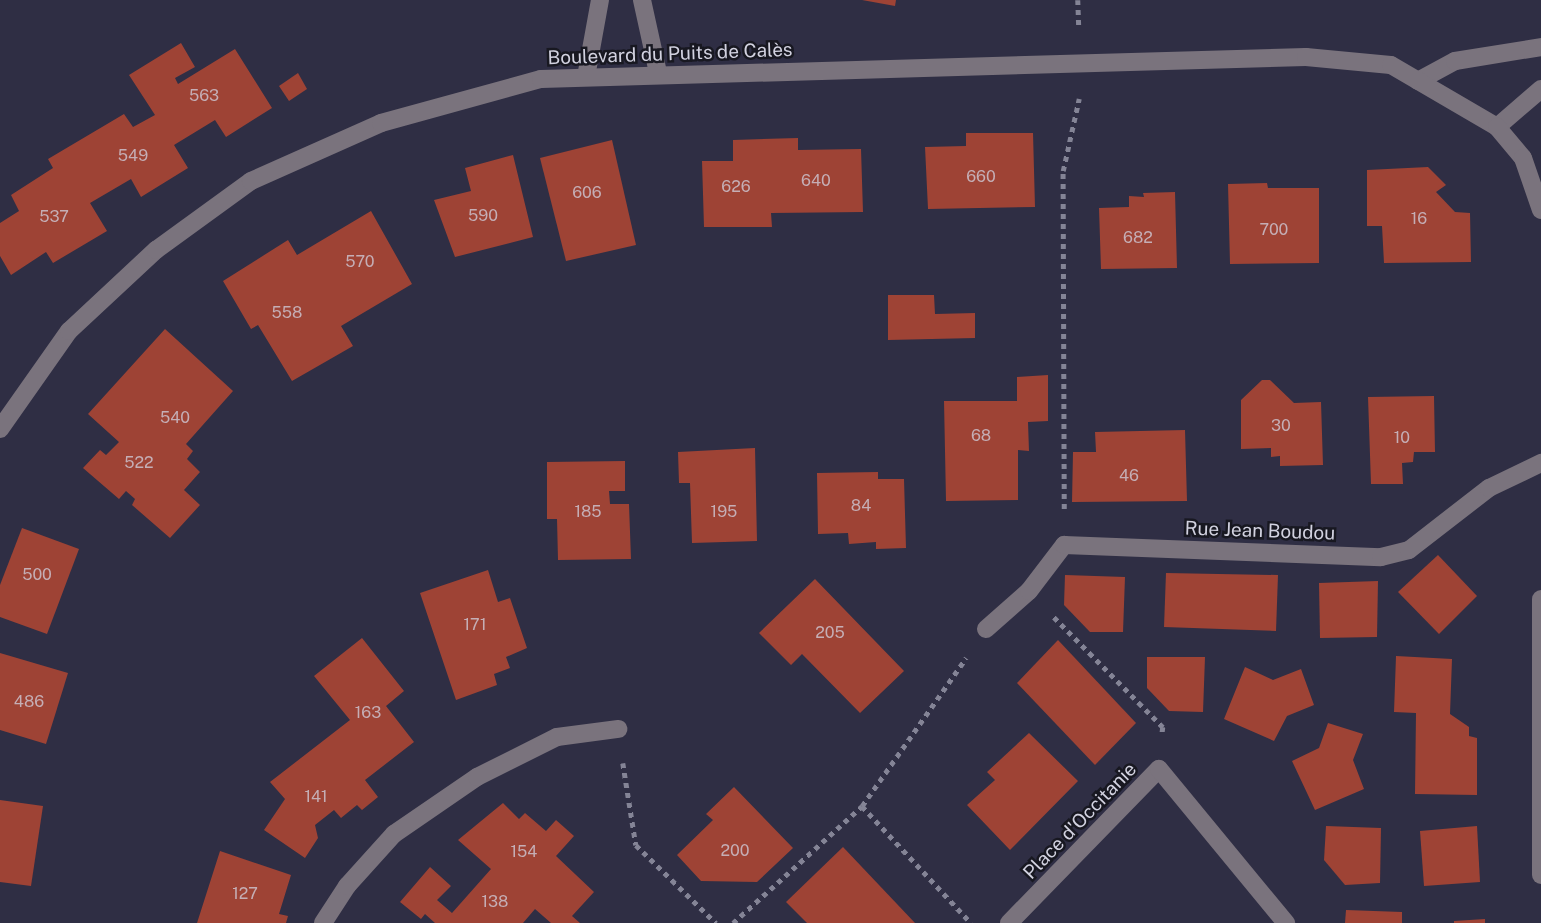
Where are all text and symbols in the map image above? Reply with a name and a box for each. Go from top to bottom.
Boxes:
street label: Boulevard du Puits de Calès [547,38,793,70]
house number: 563 [189,86,219,106]
house number: 549 [118,146,148,166]
house number: 660 [966,167,996,187]
house number: 640 [801,171,831,191]
house number: 626 [721,177,751,197]
house number: 606 [572,183,602,203]
house number: 590 [468,206,498,226]
house number: 537 [39,207,69,227]
house number: 16 [1411,209,1427,229]
house number: 700 [1260,220,1288,240]
house number: 682 [1123,228,1153,248]
house number: 570 [345,252,375,272]
house number: 558 [272,303,302,323]
house number: 540 [160,408,190,428]
house number: 30 [1271,416,1291,436]
house number: 68 [971,426,991,446]
house number: 10 [1394,428,1410,448]
house number: 522 [124,453,154,473]
house number: 46 [1119,466,1139,486]
house number: 84 [851,496,871,516]
house number: 185 [574,502,602,522]
house number: 195 [711,502,737,522]
street label: Rue Jean Boudou [1184,517,1336,545]
house number: 500 [22,565,52,585]
house number: 171 [464,615,486,635]
house number: 205 [815,623,845,643]
house number: 486 [14,692,44,712]
house number: 163 [355,703,381,723]
street label: Place d'Occitanie [1019,758,1141,884]
house number: 141 [304,787,328,807]
house number: 200 [720,841,750,861]
house number: 154 [511,842,537,862]
house number: 127 [232,884,258,904]
house number: 138 [482,892,508,912]

